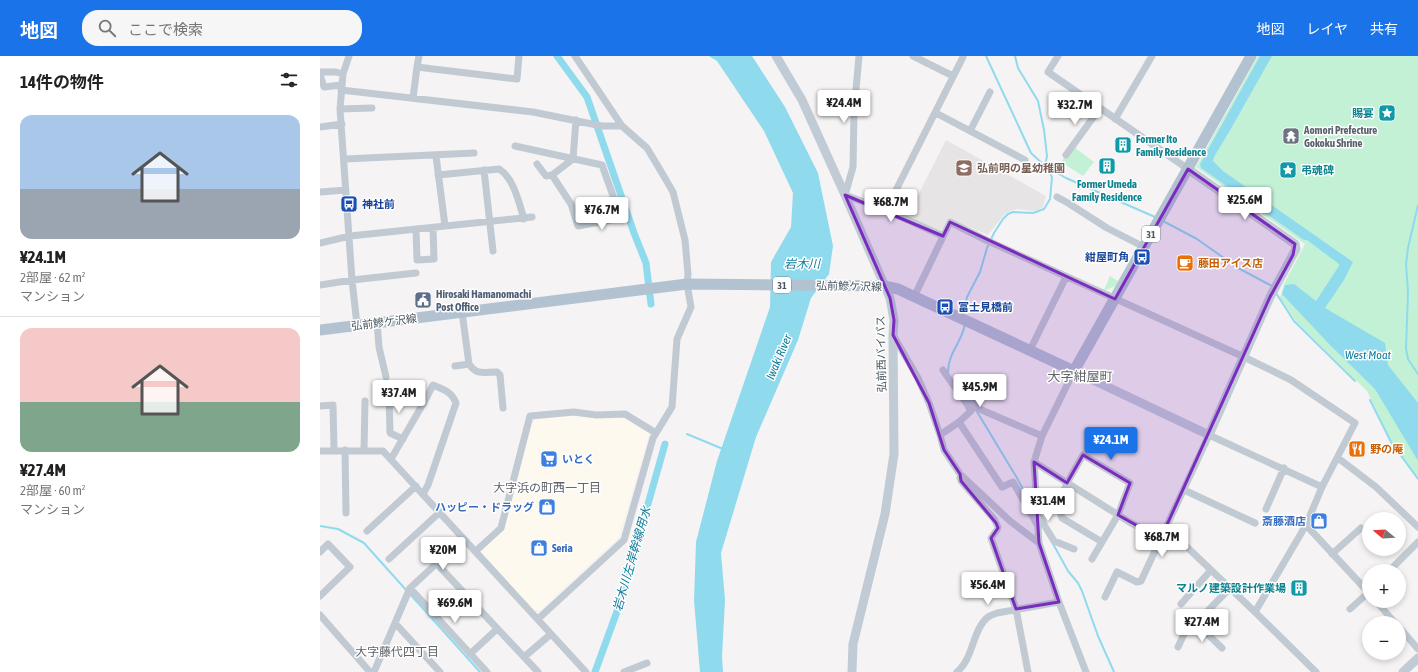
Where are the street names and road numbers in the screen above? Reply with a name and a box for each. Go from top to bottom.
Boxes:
road number: 31 [1142,226,1160,242]
road number: 31 [773,277,791,293]
street label: 弘前鰺ケ沢線 [816,279,882,293]
street label: 弘前鰺ケ沢線 [351,312,417,332]
street label: 弘前西バイパス [874,316,888,392]

